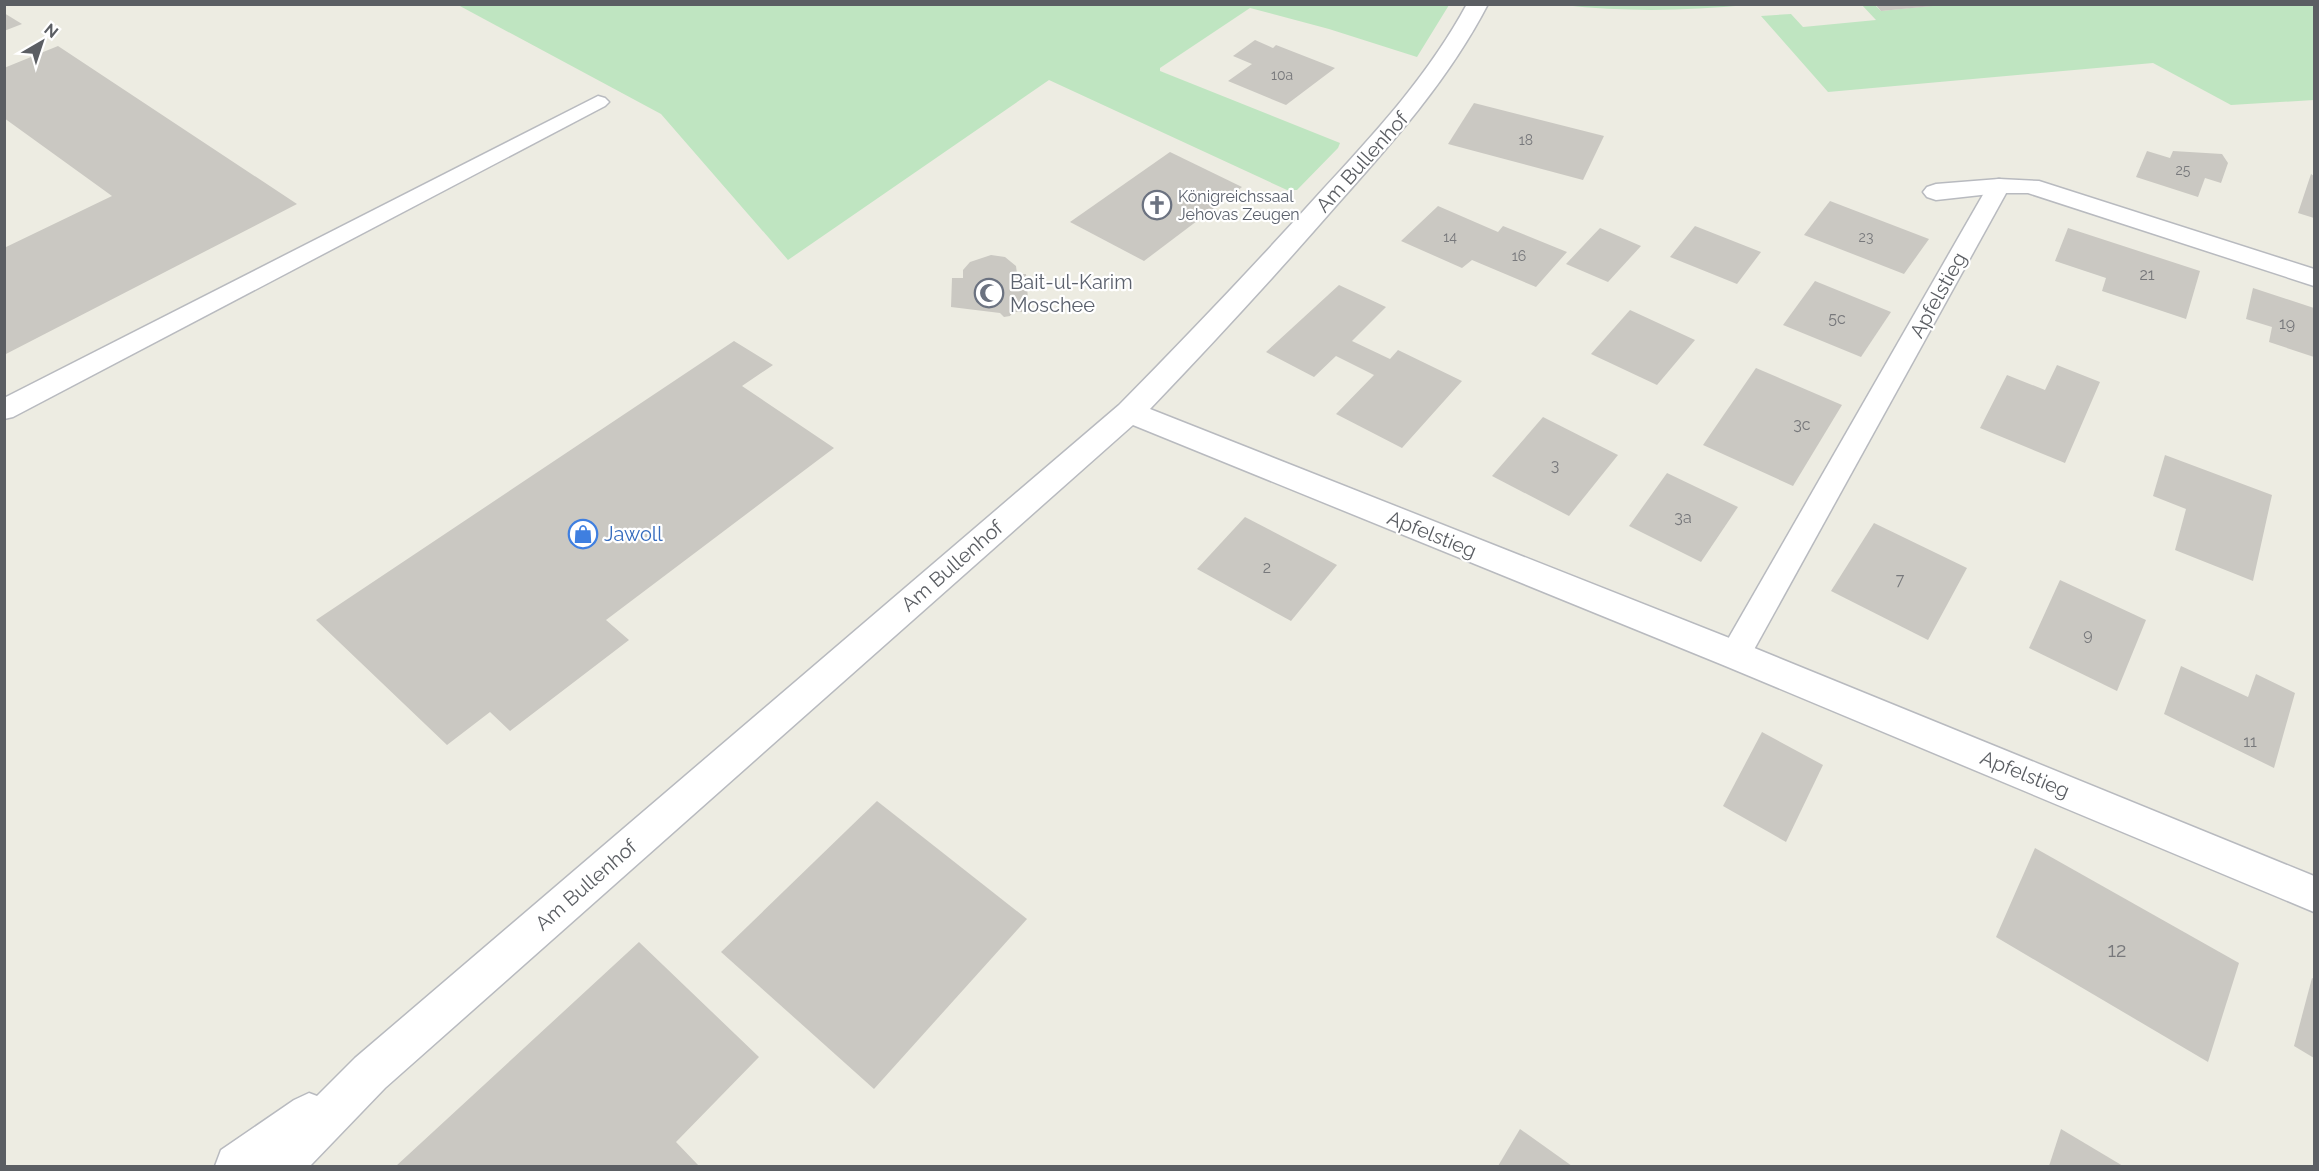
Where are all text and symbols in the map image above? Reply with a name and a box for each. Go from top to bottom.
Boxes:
north arrow [12,12,72,72]
text: N [40,20,62,42]
house number: 10a [1271,67,1293,83]
street label: Am Bullenhof [1311,106,1414,217]
house number: 18 [1519,132,1533,148]
house number: 25 [2176,162,2191,178]
place label: Königreichssaal Jehovas Zeugen [1178,187,1300,224]
church icon: Königreichssaal Jehovas Zeugen [1141,189,1173,221]
house number: 14 [1443,229,1457,245]
house number: 23 [1859,229,1873,245]
house number: 16 [1512,248,1526,264]
street label: Apfelstieg [1905,248,1971,342]
house number: 21 [2139,265,2155,284]
place label: Bait-ul-Karim Moschee [1010,270,1133,317]
mosque icon: Bait-ul-Karim Moschee [973,277,1005,309]
house number: 5c [1828,309,1846,328]
house number: 19 [2279,314,2295,333]
house number: 3c [1793,415,1811,434]
house number: 3 [1551,456,1559,475]
street label: Apfelstieg [1384,505,1480,563]
house number: 3a [1674,508,1692,527]
street label: Am Bullenhof [896,515,1009,617]
shop icon: Jawoll [567,518,599,550]
place label: Jawoll [604,522,663,546]
house number: 2 [1263,558,1271,577]
house number: 7 [1896,570,1905,589]
house number: 9 [2083,625,2093,644]
house number: 11 [2243,732,2257,751]
street label: Apfelstieg [1977,745,2073,803]
street label: Am Bullenhof [530,834,643,936]
house number: 12 [2108,938,2126,962]

